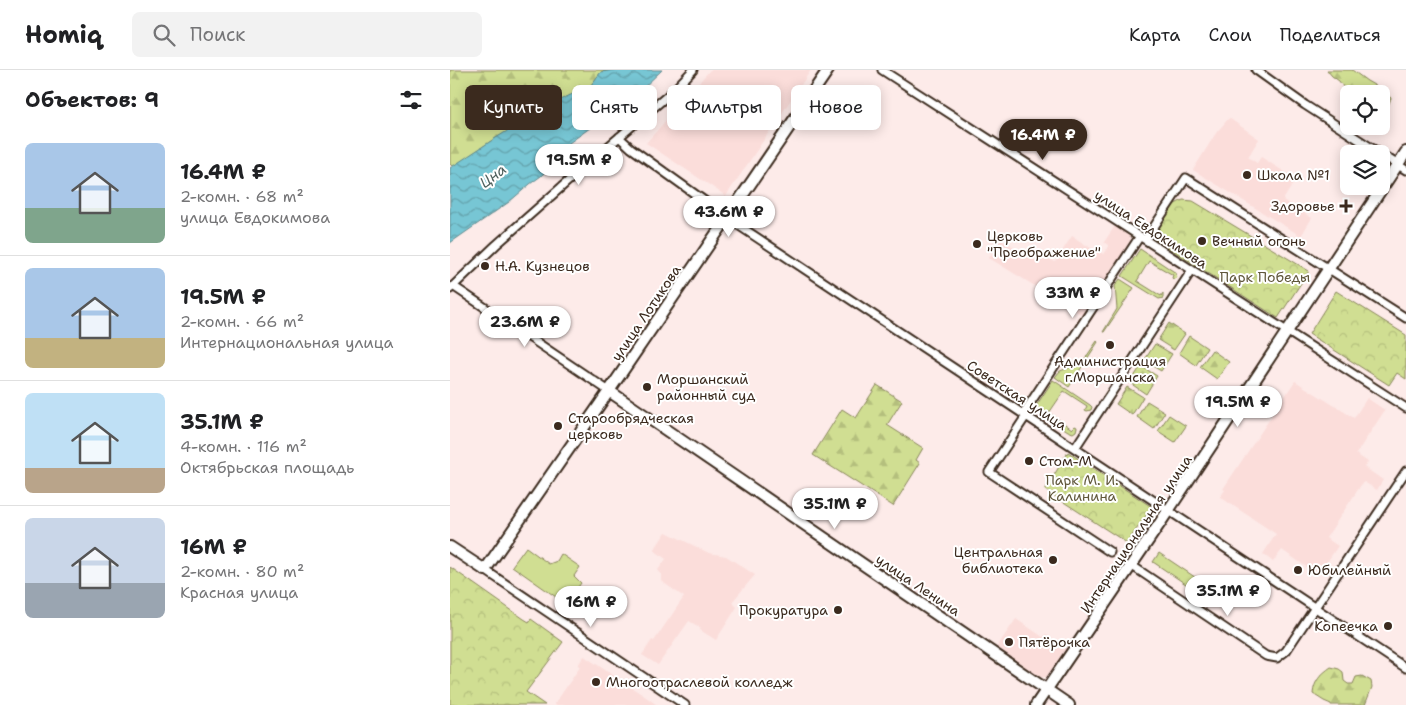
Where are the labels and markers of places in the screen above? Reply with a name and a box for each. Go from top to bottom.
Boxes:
pin: 16.4M ₽ [997,118,1089,161]
pin: 19.5M ₽ [533,144,625,186]
place label: Школа №1 [1257,166,1330,184]
marker: Школа №1 [1241,169,1253,181]
pin: 43.6M ₽ [683,196,775,238]
place label: Здоровье [1271,197,1335,215]
marker: Здоровье [1339,199,1353,213]
place label: Церковь "Преображение" [987,227,1101,261]
place label: Вечный огонь [1212,232,1306,250]
marker: Вечный огонь [1196,235,1208,247]
marker: Церковь "Преображение" [971,238,983,250]
place label: Н.А. Кузнецов [495,257,590,275]
marker: Н.А. Кузнецов [479,260,491,272]
pin: 33M ₽ [1038,276,1108,319]
pin: 23.6M ₽ [479,306,571,348]
marker: Администрация г.Моршанска [1104,339,1116,351]
place label: Администрация г.Моршанска [1054,352,1166,386]
place label: Моршанский районный суд [657,370,755,404]
marker: Моршанский районный суд [641,381,653,393]
pin: 19.5M ₽ [1192,386,1284,428]
place label: Старообрядческая церковь [568,409,694,443]
marker: Старообрядческая церковь [552,420,564,432]
place label: Стом-М [1039,452,1092,470]
marker: Стом-М [1023,455,1035,467]
pin: 35.1M ₽ [789,488,881,530]
place label: Центральная библиотека [954,543,1043,577]
marker: Центральная библиотека [1047,554,1059,566]
place label: Юбилейный [1308,561,1391,579]
marker: Юбилейный [1292,564,1304,576]
pin: 35.1M ₽ [1182,574,1274,617]
pin: 16M ₽ [556,586,626,628]
place label: Прокуратура [739,601,828,619]
marker: Прокуратура [832,604,844,616]
place label: Копеечка [1314,617,1378,635]
marker: Копеечка [1382,620,1394,632]
place label: Пятёрочка [1019,633,1090,651]
marker: Пятёрочка [1003,636,1015,648]
place label: Многоотраслевой колледж [606,673,793,691]
marker: Многоотраслевой колледж [590,676,602,688]

